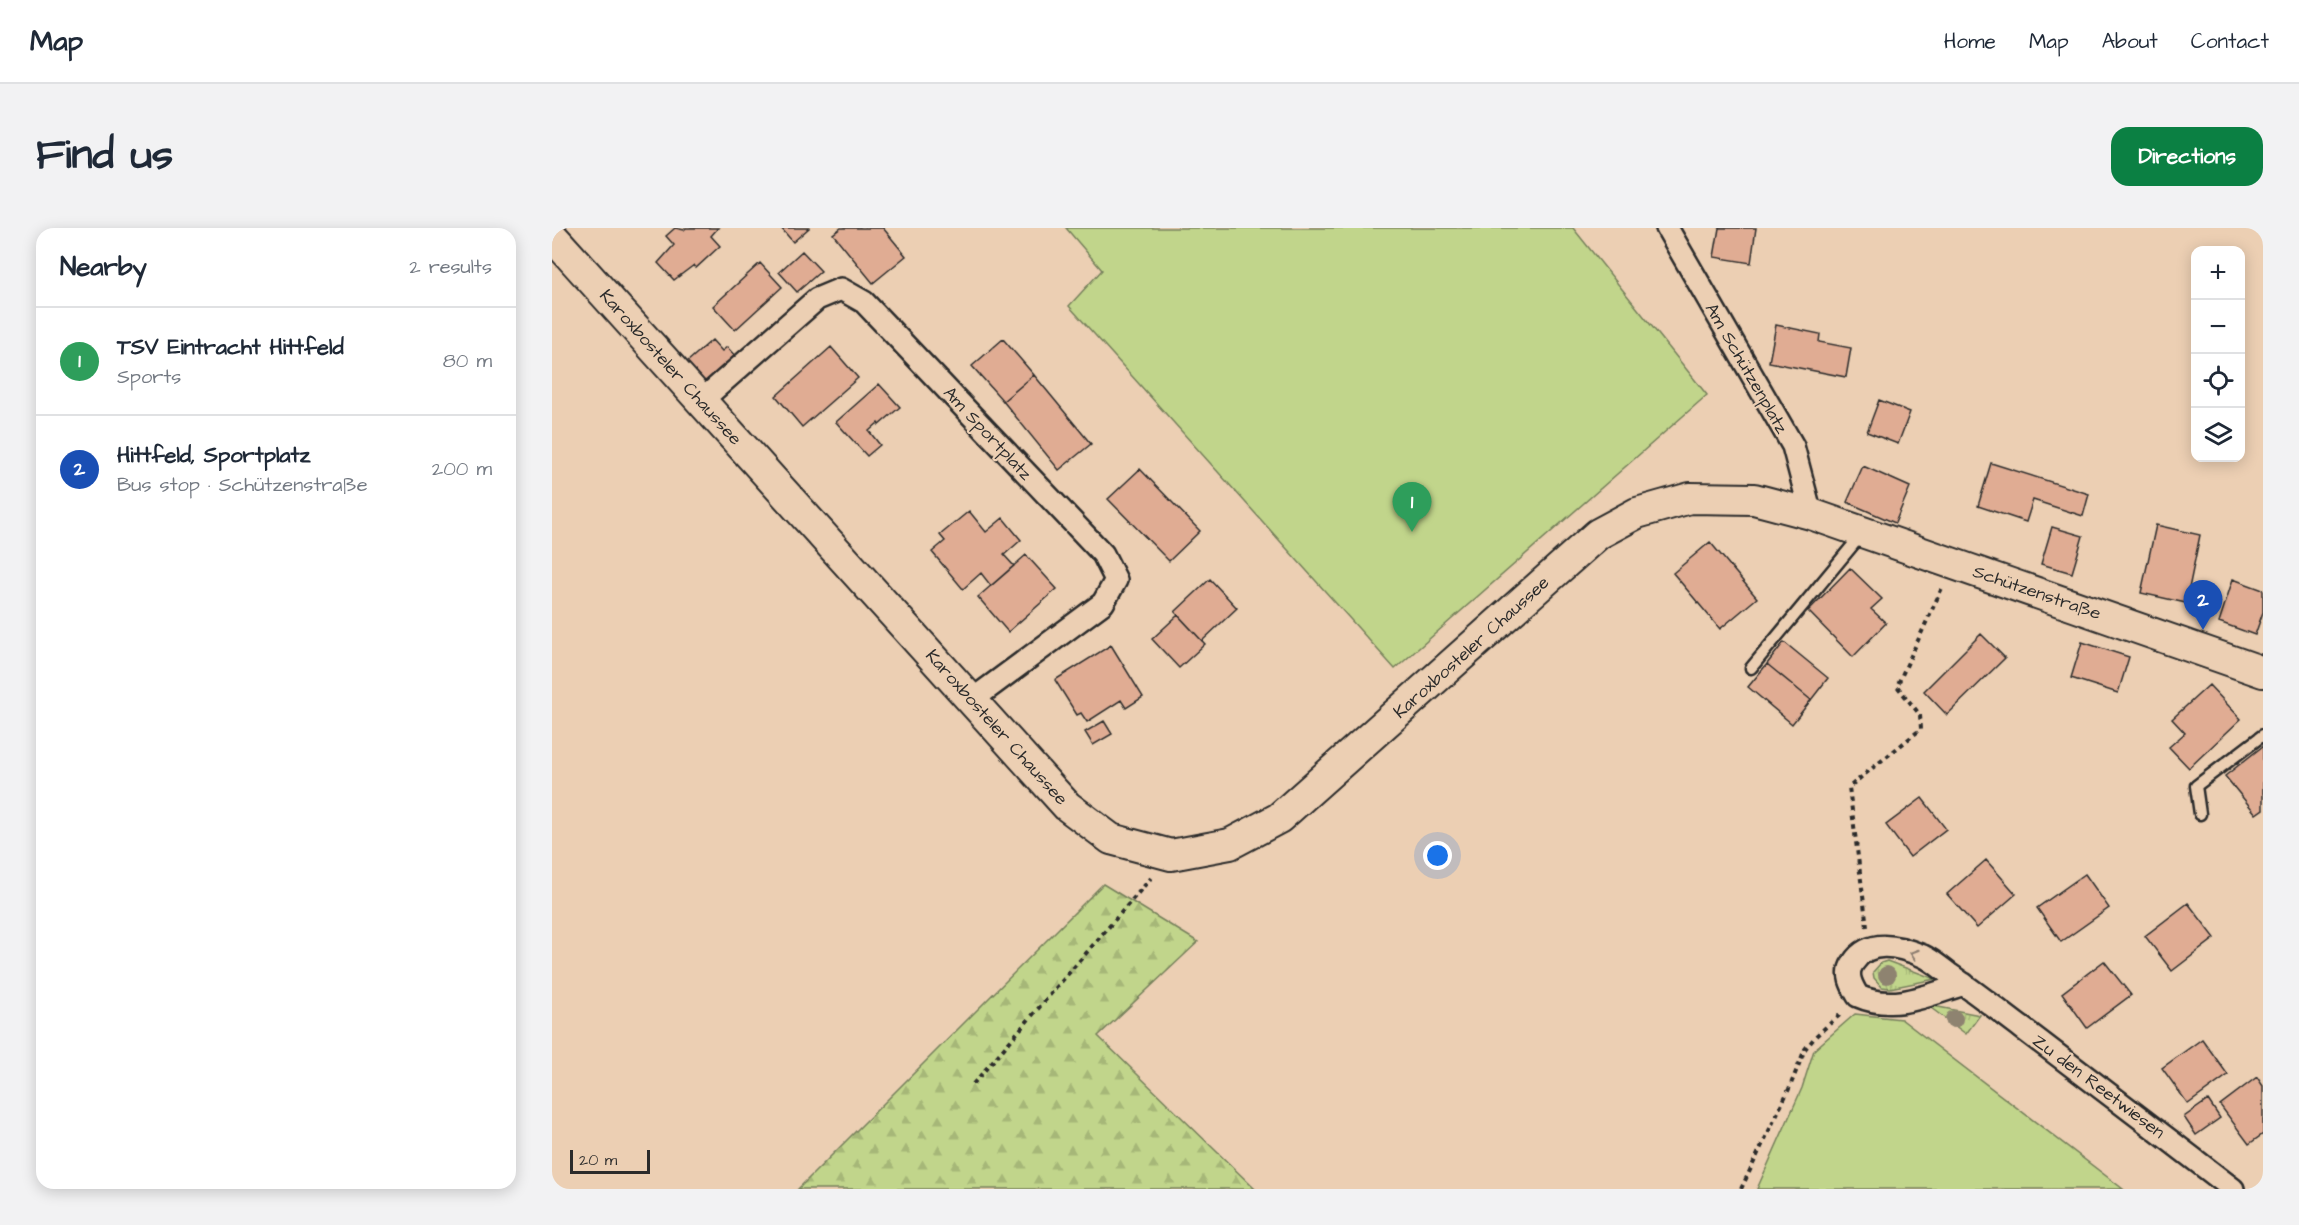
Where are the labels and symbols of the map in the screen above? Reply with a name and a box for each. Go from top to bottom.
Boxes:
street label: Karoxbosteler Chaussee [594,284,748,451]
street label: Am Schützenplatz [1699,298,1794,438]
street label: Am Sportplatz [938,381,1038,486]
pin: 1 [1392,482,1432,532]
street label: Schützenstraße [1969,559,2104,626]
street label: Karoxbosteler Chaussee [1388,570,1555,724]
pin: 2 [2184,580,2222,630]
street label: Karoxbosteler Chaussee [920,644,1074,811]
your location [1423,841,1452,870]
one-way arrow [1909,948,1920,961]
street label: Zu den Reetwiesen [2027,1028,2170,1145]
scale bar [570,1147,650,1174]

